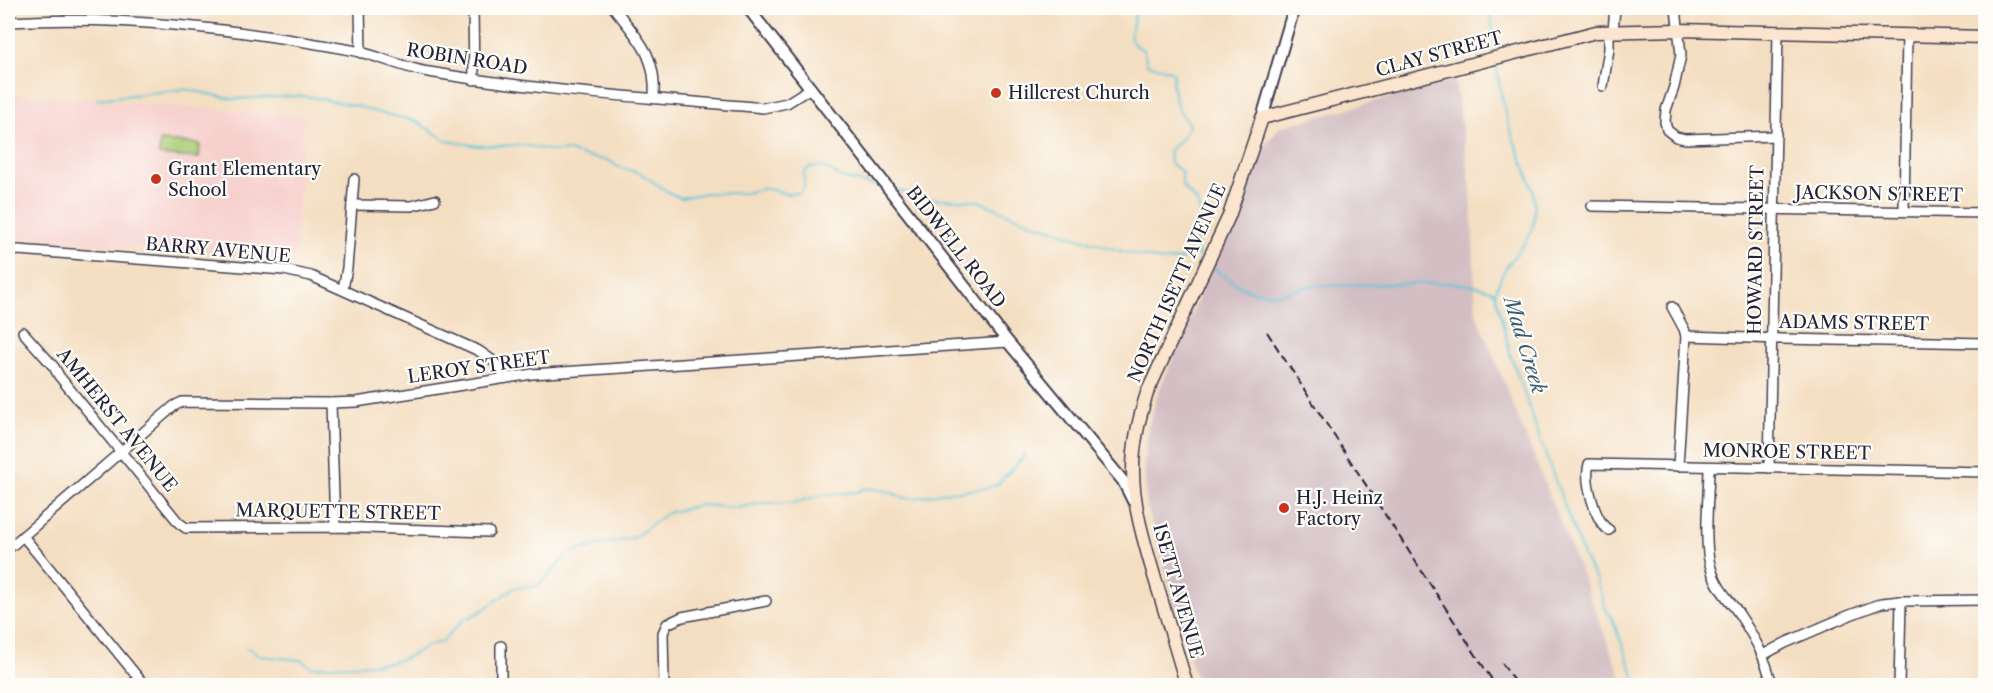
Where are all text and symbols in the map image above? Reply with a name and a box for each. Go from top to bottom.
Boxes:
street label: CLAY STREET [1373,26,1505,81]
street label: ROBIN ROAD [405,39,529,79]
place label: Hillcrest Church [1008,82,1150,104]
marker: Hillcrest Church [989,86,1003,100]
place label: Grant Elementary School [168,158,322,201]
street label: HOWARD STREET [1744,165,1768,335]
marker: Grant Elementary School [149,172,163,186]
street label: NORTH ISETT AVENUE [1123,180,1231,386]
street label: JACKSON STREET [1792,181,1964,206]
street label: BIDWELL ROAD [902,182,1010,312]
street label: BARRY AVENUE [144,233,292,267]
water label: Mad Creek [1498,292,1551,397]
street label: ADAMS STREET [1778,311,1930,335]
street label: AMHERST AVENUE [52,343,182,496]
street label: LEROY STREET [406,346,552,388]
street label: MONROE STREET [1703,440,1872,464]
place label: H.J. Heinz Factory [1296,487,1383,530]
street label: MARQUETTE STREET [235,499,441,525]
marker: H.J. Heinz Factory [1277,501,1291,515]
street label: ISETT AVENUE [1148,521,1208,661]

